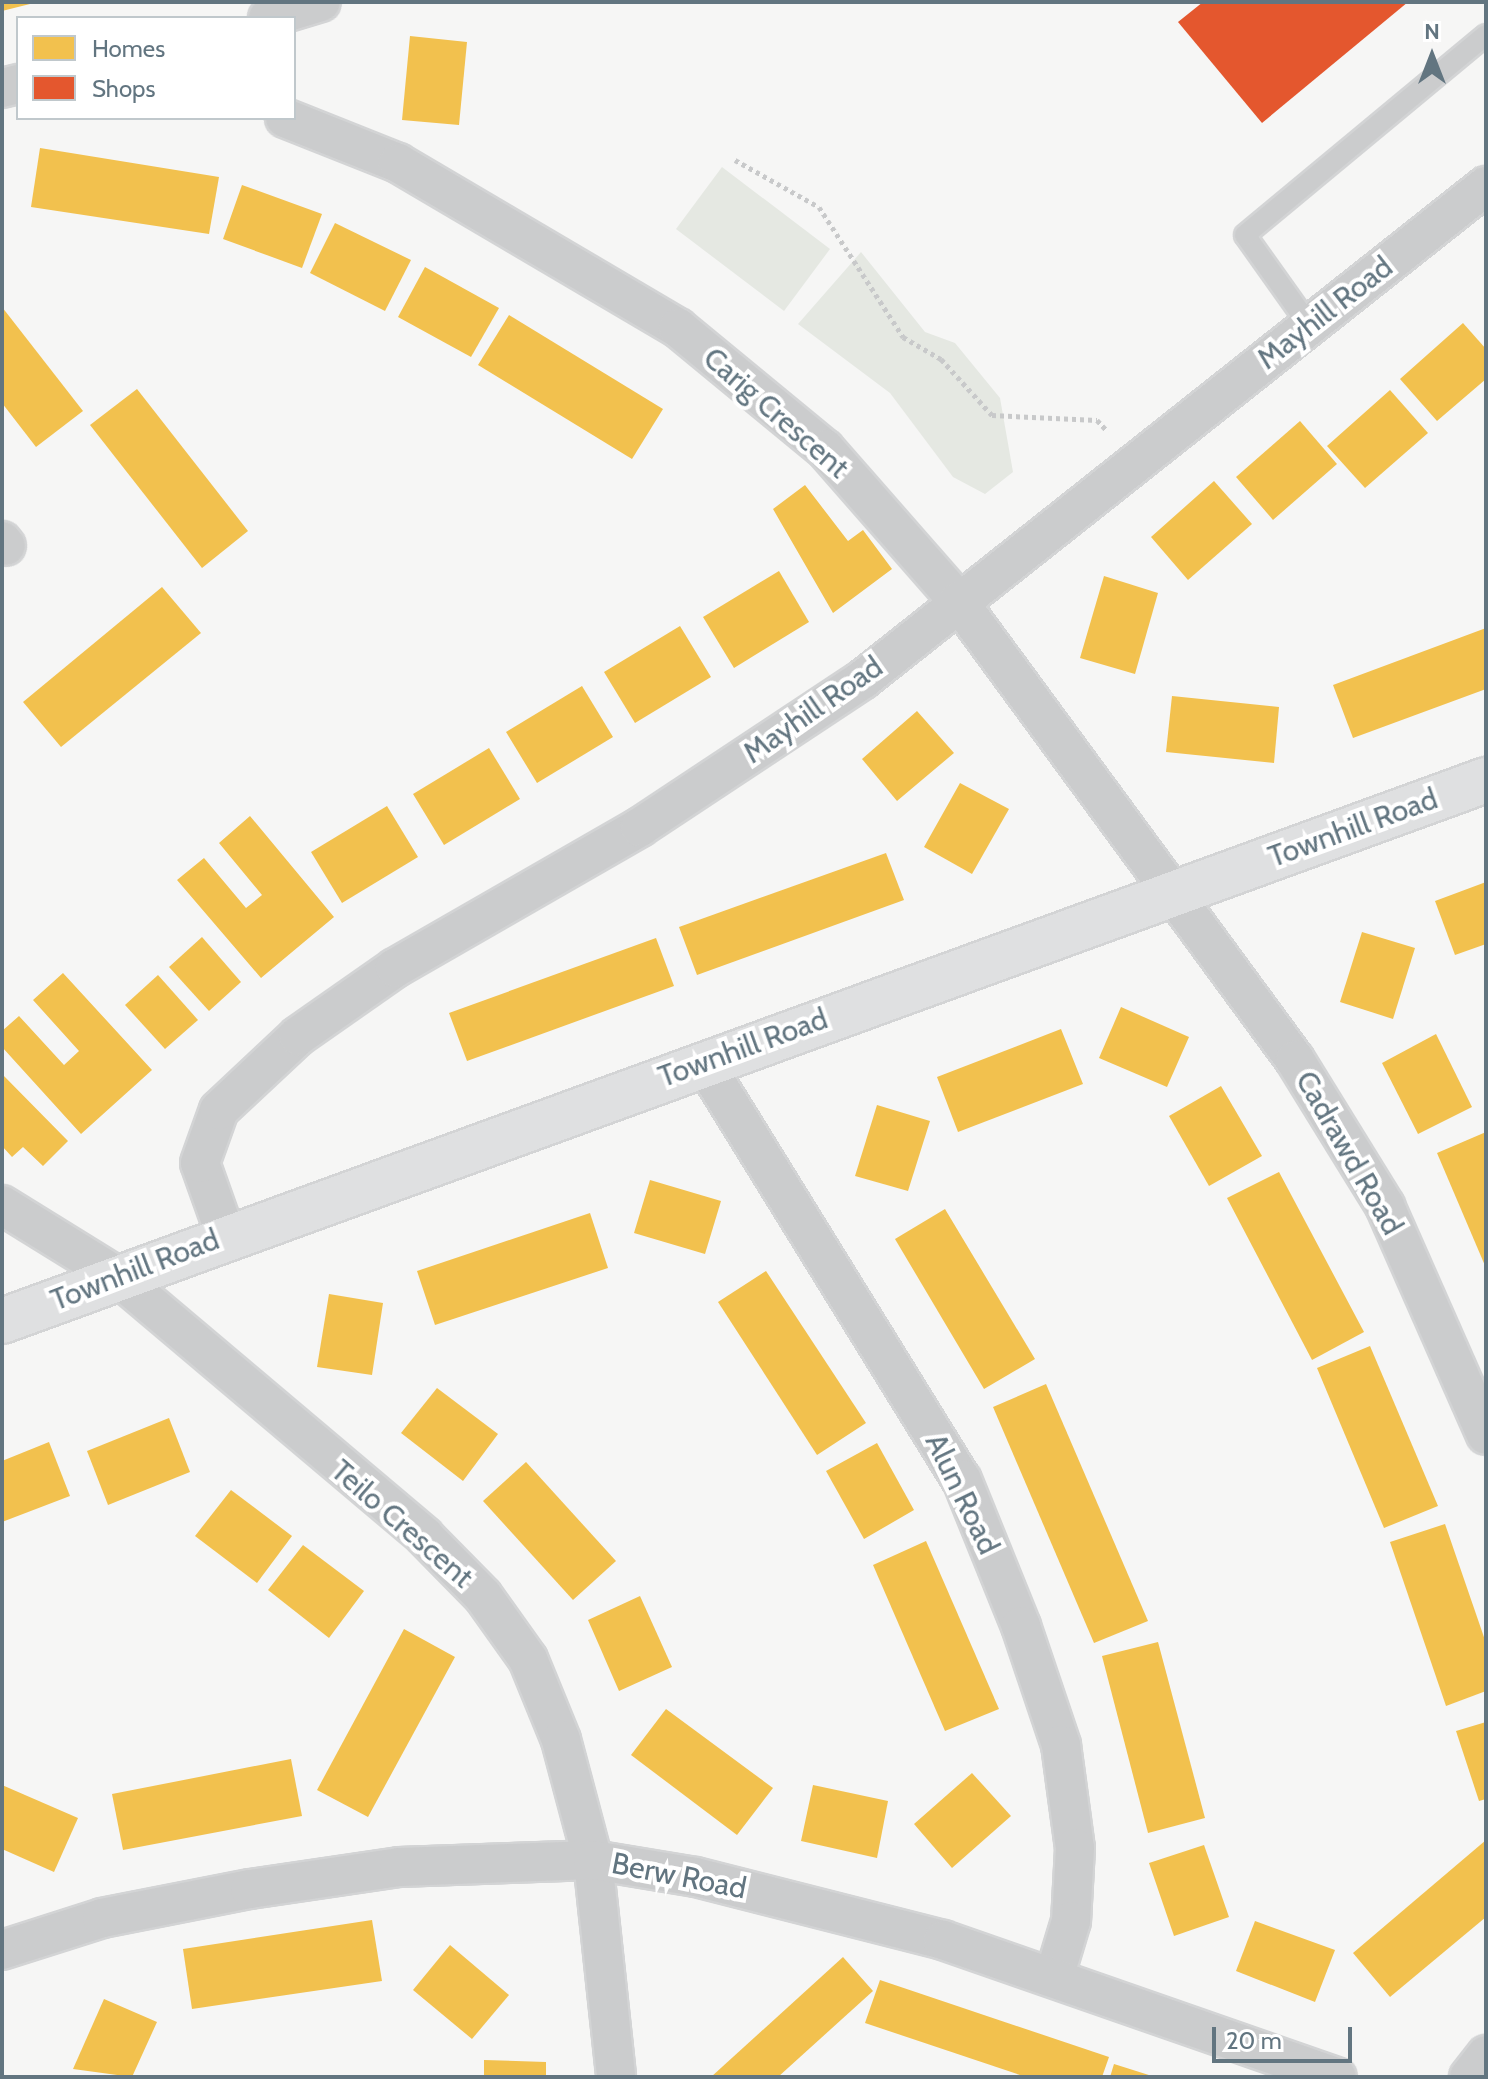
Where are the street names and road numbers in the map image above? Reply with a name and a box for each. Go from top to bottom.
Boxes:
street label: Mayhill Road [1250,249,1400,377]
street label: Carig Crescent [696,340,856,486]
street label: Mayhill Road [736,649,890,771]
street label: Townhill Road [1264,781,1442,875]
street label: Townhill Road [654,1001,832,1095]
street label: Cadrawd Road [1288,1065,1410,1241]
street label: Townhill Road [46,1221,224,1319]
street label: Alun Road [917,1428,1007,1560]
street label: Teilo Crescent [324,1453,480,1595]
street label: Berw Road [609,1845,749,1907]

